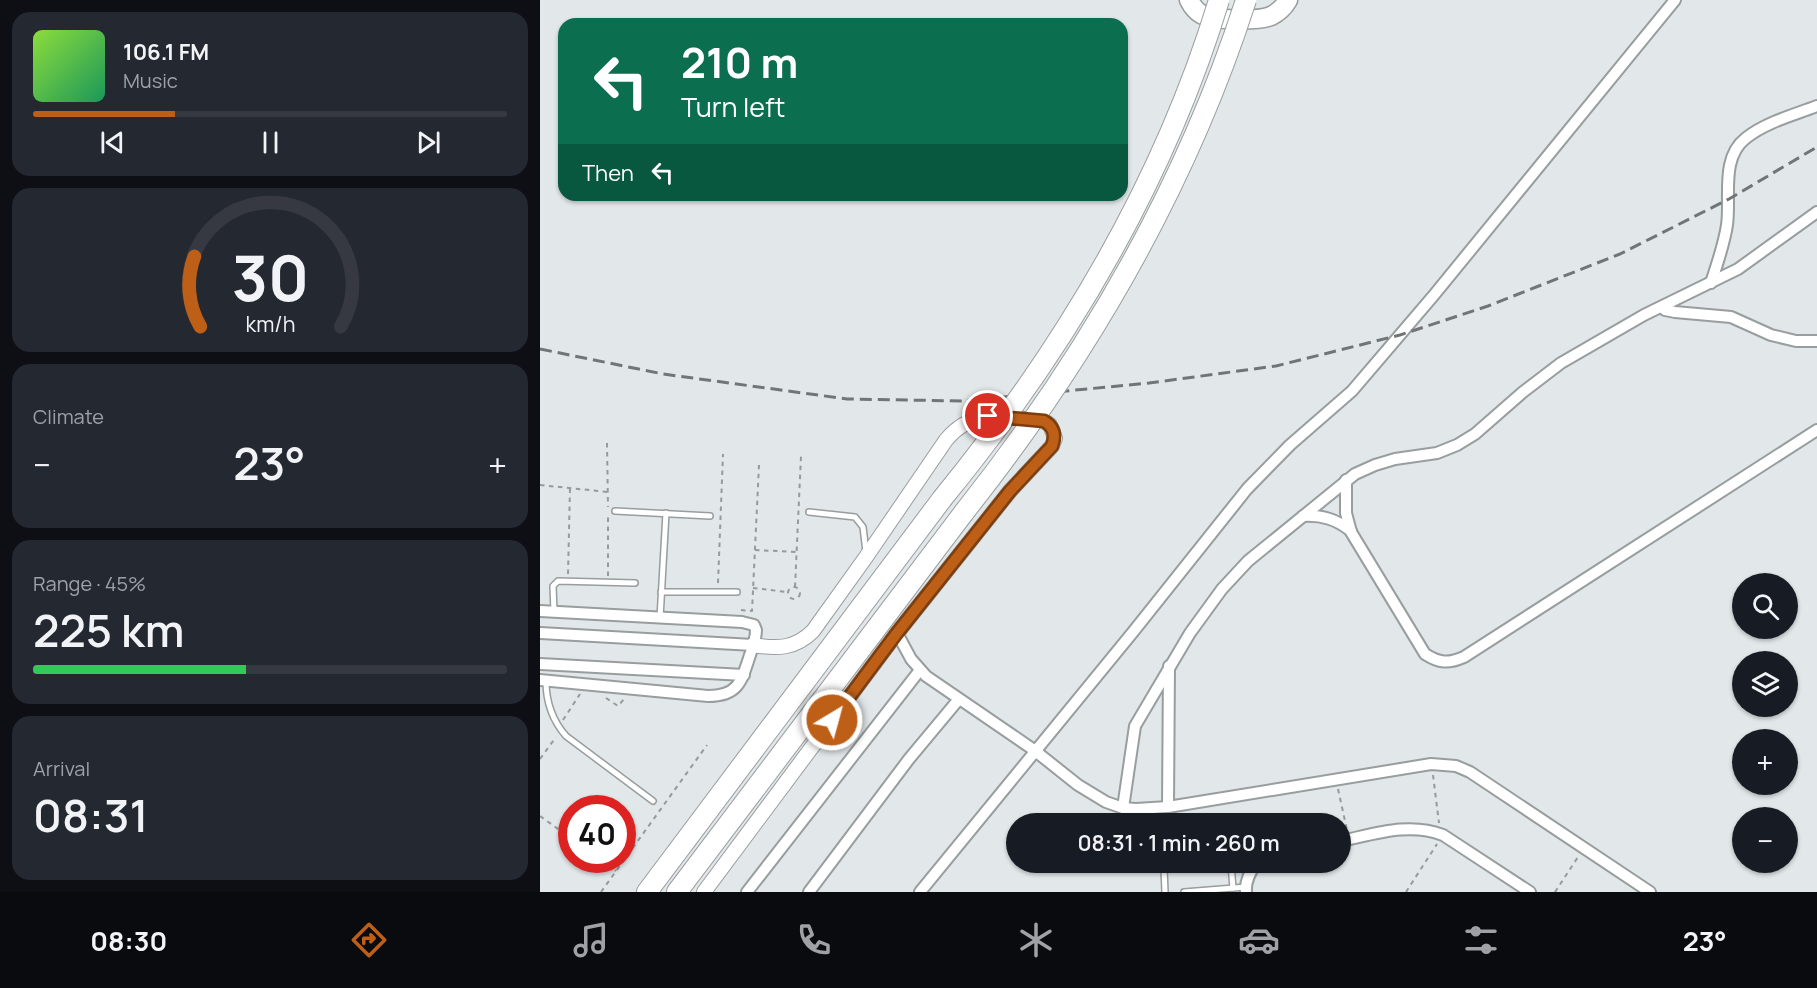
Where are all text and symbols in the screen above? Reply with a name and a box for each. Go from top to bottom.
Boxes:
text: 210 m [681,33,798,91]
text: 106.1 FM [123,37,209,67]
icon: left [582,42,660,120]
text: Music [123,67,178,94]
text: Turn left [681,88,785,125]
icon: previous [96,126,129,159]
icon: pause [254,126,287,159]
icon: next [412,126,445,159]
icon: left [646,156,679,189]
text: Then [582,158,634,188]
text: 30 [231,234,309,320]
text: km/h [245,309,295,338]
pin [962,390,1013,441]
icon: arrive [971,399,1004,432]
text: Climate [33,403,104,430]
text: 23° [233,432,306,494]
text: − [33,442,51,487]
text: + [488,442,507,487]
text: Range · 45% [33,570,146,597]
map controls [1732,573,1798,873]
button: search [1732,573,1798,639]
text: 225 km [33,599,184,661]
button: layers [1732,651,1798,717]
position arrow [800,688,864,752]
button: + [1732,729,1798,795]
text: Arrival [33,755,90,782]
text: 08:31 [33,784,148,846]
speed limit sign: 40 [558,795,636,873]
button: − [1732,807,1798,873]
text: 08:31 · 1 min · 260 m [1077,828,1280,858]
icon: directions [348,919,390,961]
icon: music [570,919,612,961]
icon: phone [793,919,835,961]
icon: climate [1015,919,1057,961]
icon: car [1238,919,1280,961]
icon: filters [1460,919,1502,961]
text: 08:30 [90,922,167,959]
text: 23° [1683,922,1727,959]

